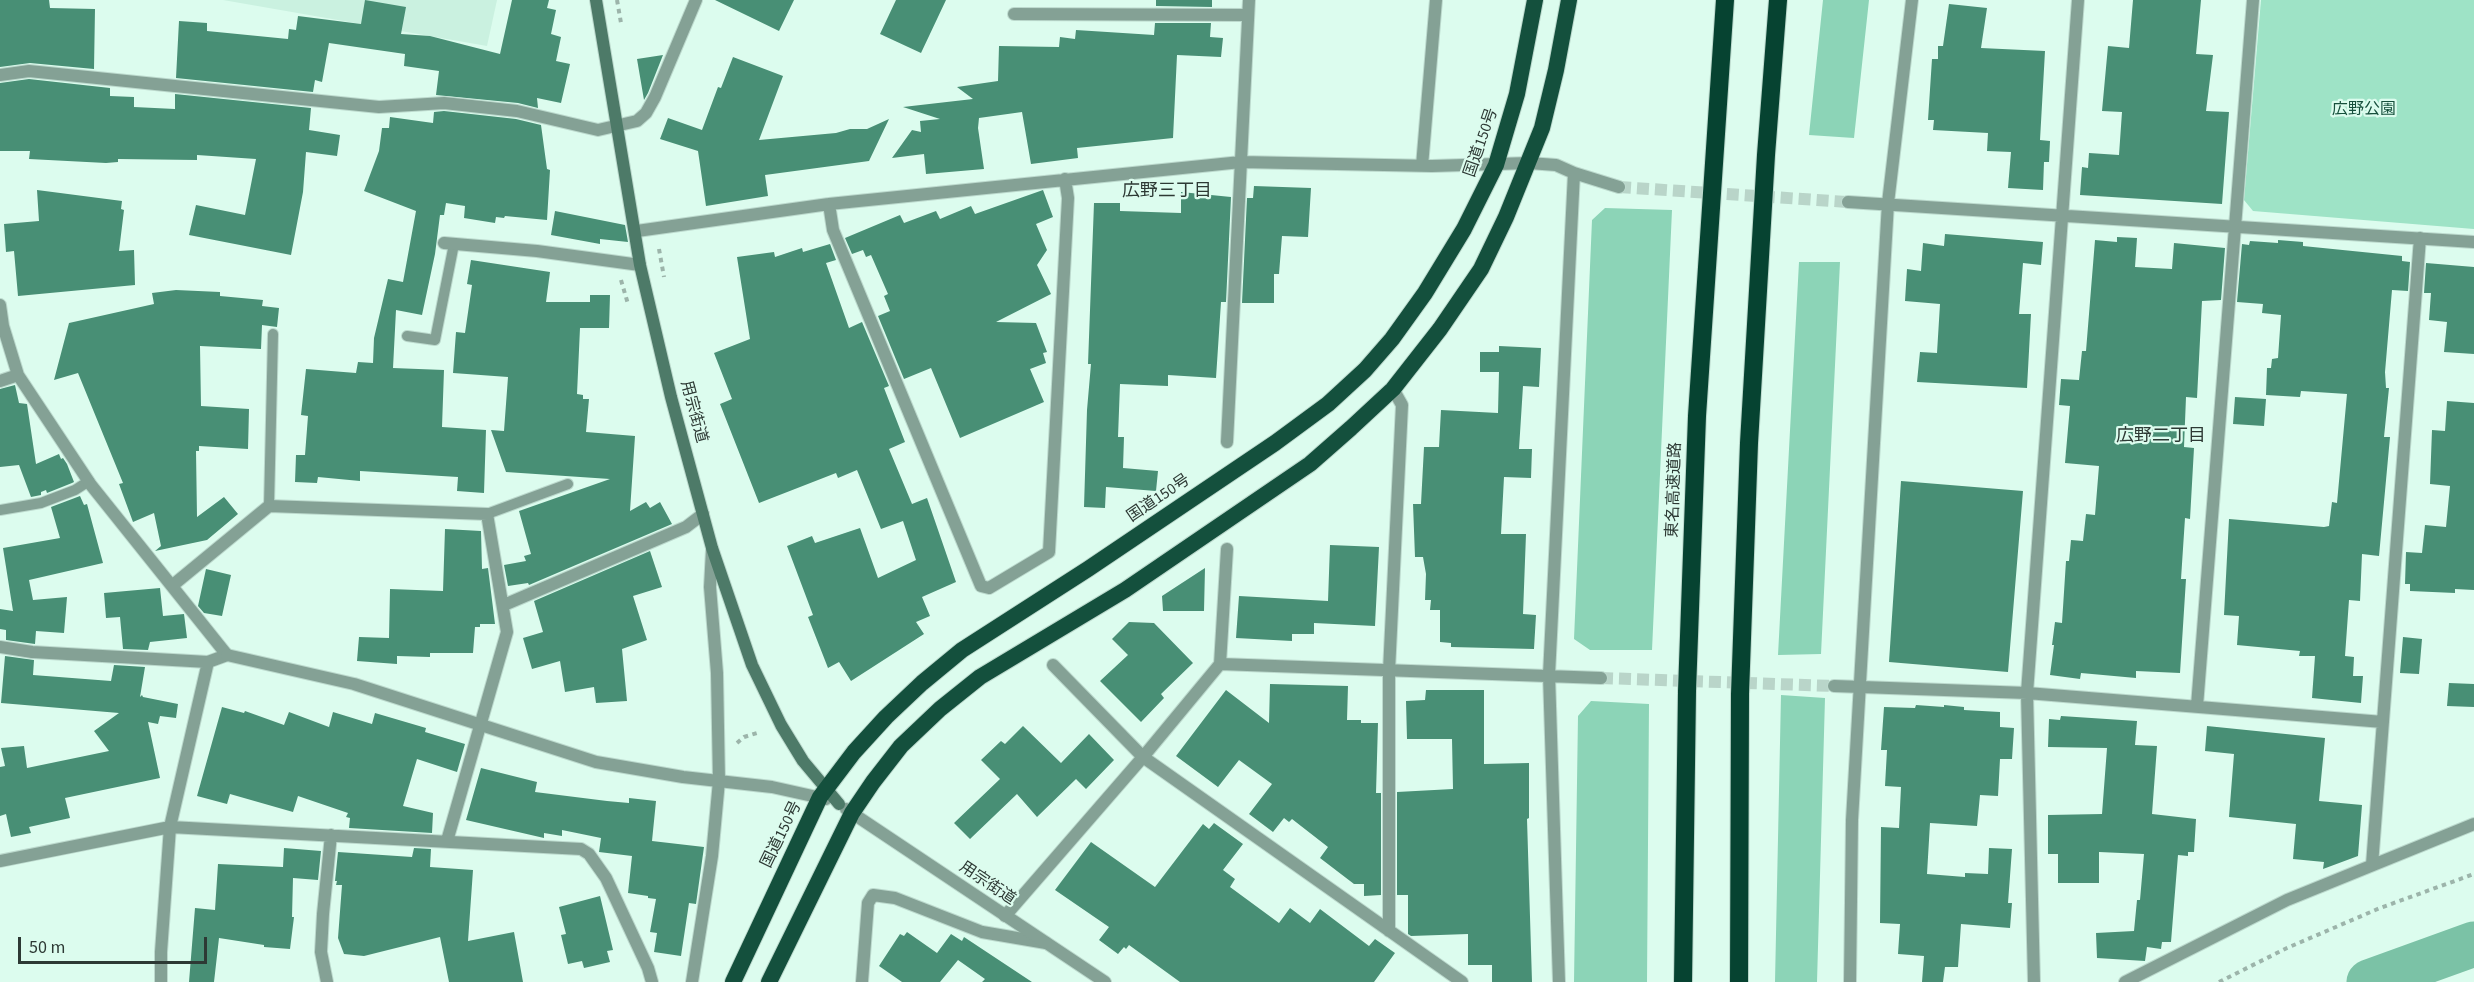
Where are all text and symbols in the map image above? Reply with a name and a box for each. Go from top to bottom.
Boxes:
park label: 広野公園 [2332,100,2396,120]
street label: 国道150号 [1461,106,1503,180]
district label: 広野三丁目 [1122,181,1212,203]
street label: 用宗街道 [675,379,711,445]
district label: 広野二丁目 [2116,426,2206,448]
street label: 東名高速道路 [1664,442,1686,538]
street label: 国道150号 [1124,471,1194,527]
street label: 国道150号 [758,798,806,872]
street label: 用宗街道 [955,858,1019,910]
scale bar [21,925,210,963]
text: 50 m [29,935,65,960]

